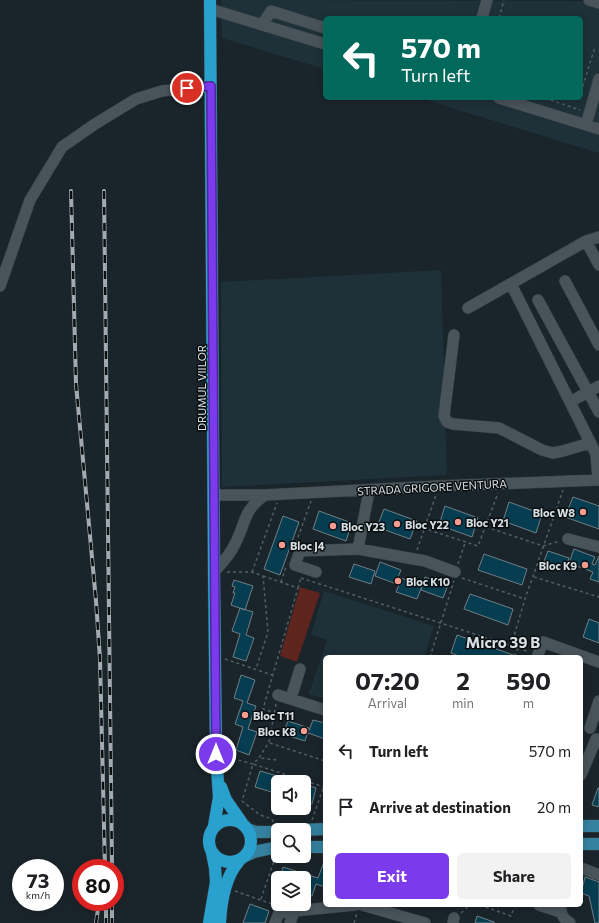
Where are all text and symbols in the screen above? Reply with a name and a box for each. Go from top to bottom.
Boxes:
text: 570 m [401,30,481,64]
icon: left [335,32,387,84]
text: Turn left [401,64,470,86]
pin [170,71,204,105]
icon: arrive [176,77,198,99]
street label: DRUMUL VIILOR [195,344,208,431]
street label: STRADA GRIGORE VENTURA [357,477,508,497]
place label: Bloc W8 [533,506,575,519]
marker: Bloc W8 [578,507,588,517]
place label: Bloc Y21 [466,516,509,529]
marker: Bloc Y21 [453,517,463,527]
place label: Bloc Y22 [405,518,449,531]
marker: Bloc Y22 [392,519,402,529]
place label: Bloc Y23 [341,520,385,533]
marker: Bloc Y23 [328,521,338,531]
place label: Bloc J4 [290,539,325,553]
marker: Bloc J4 [277,540,287,550]
place label: Bloc K9 [539,559,577,572]
marker: Bloc K9 [580,560,590,570]
place label: Bloc K10 [406,575,450,588]
marker: Bloc K10 [393,576,403,586]
district label: Micro 39 B [466,633,540,651]
text: 07:20 [355,666,420,695]
text: 2 [456,666,470,695]
text: 590 [506,666,551,695]
text: Arrival [368,695,407,711]
text: min [452,695,474,711]
text: m [523,695,534,711]
place label: Bloc T11 [253,709,294,722]
marker: Bloc T11 [240,710,250,720]
place label: Bloc K8 [258,725,296,738]
marker: Bloc K8 [299,726,309,736]
position arrow [195,733,237,775]
icon: left [335,740,357,762]
text: Turn left [369,742,428,760]
text: 570 m [529,742,571,760]
map controls [271,775,311,911]
button: sound [271,775,311,815]
icon: arrive [335,796,357,818]
text: Arrive at destination [369,798,511,816]
text: 20 m [537,798,571,816]
button: search [271,823,311,863]
button: Exit [335,853,449,899]
button: Share [457,853,571,899]
speed limit sign: 80 [72,859,124,911]
text: 73 [27,868,49,892]
button: layers [271,871,311,911]
text: km/h [26,889,50,901]

